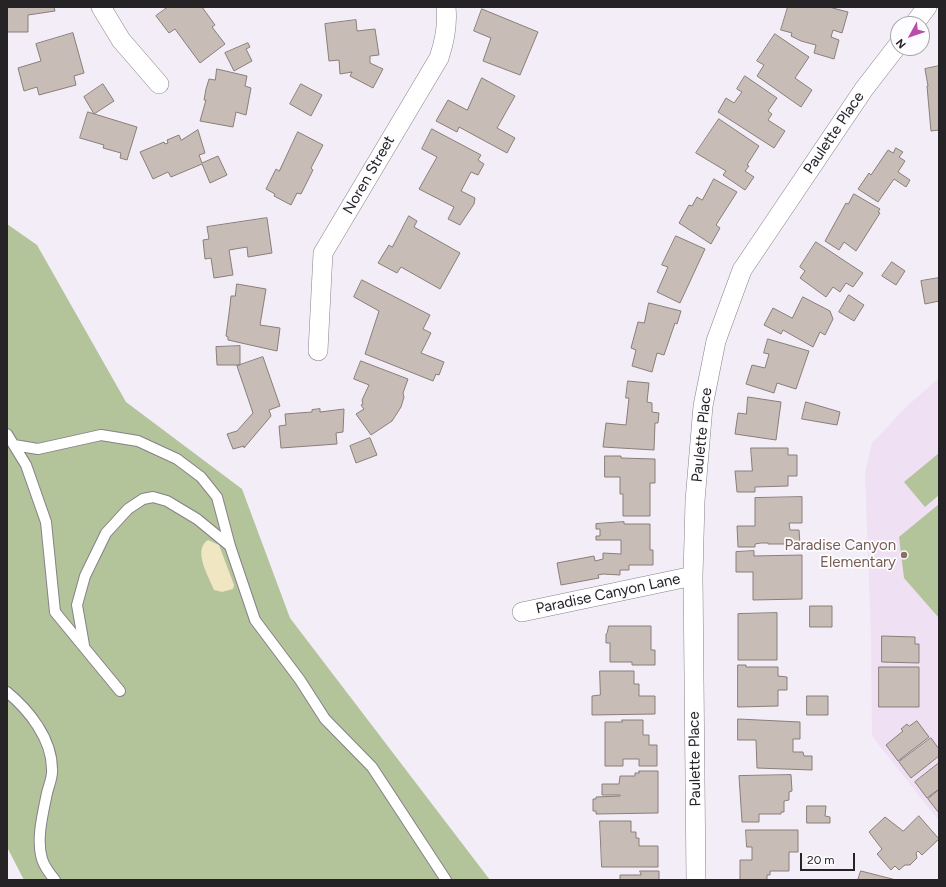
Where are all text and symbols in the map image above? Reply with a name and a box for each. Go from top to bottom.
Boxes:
north arrow [890,16,930,56]
text: N [893,36,909,51]
street label: Paulette Place [800,89,868,177]
street label: Noren Street [339,133,399,217]
street label: Paulette Place [688,387,716,483]
place label: Paradise Canyon Elementary [784,537,896,572]
marker: Paradise Canyon Elementary [899,550,909,560]
street label: Paradise Canyon Lane [534,570,682,618]
street label: Paulette Place [685,711,705,807]
scale bar [802,845,857,871]
text: 20 m [807,853,835,867]

